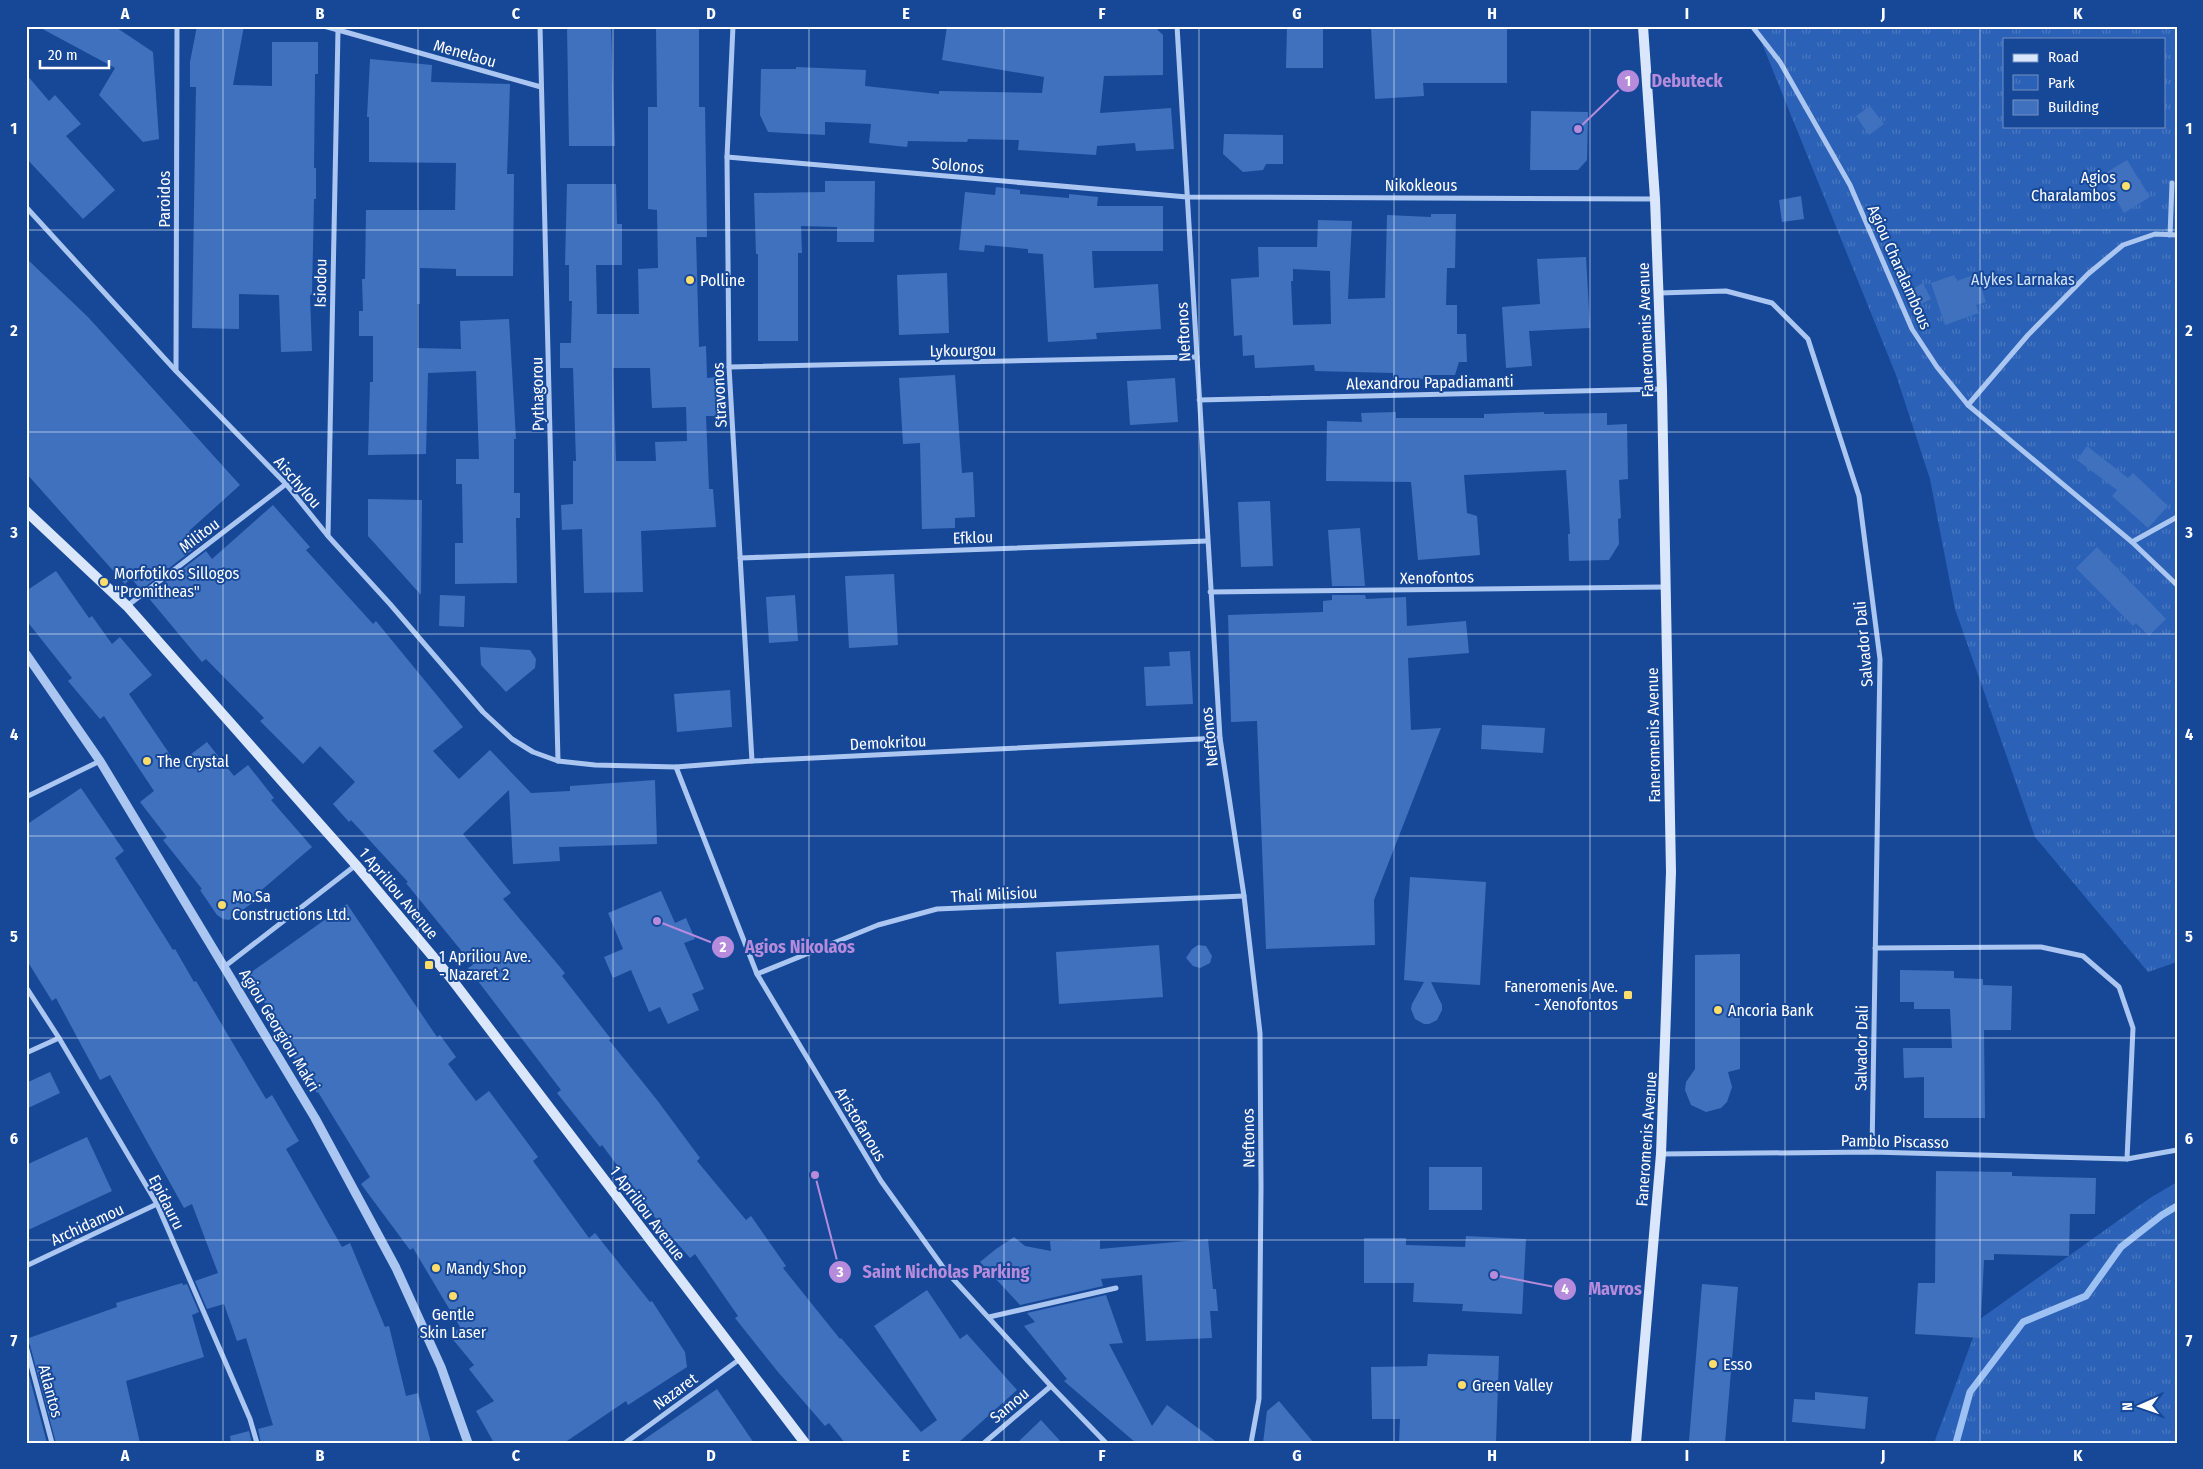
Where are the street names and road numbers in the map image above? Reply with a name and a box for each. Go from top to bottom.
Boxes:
street label: Menelaou [431,35,498,71]
street label: Solonos [931,154,985,177]
street label: Paroidos [155,170,174,227]
street label: Nikokleous [1385,176,1457,195]
street label: Agiou Charalambous [1864,202,1936,332]
street label: Isiodou [311,258,330,308]
street label: Faneromenis Avenue [1634,262,1657,398]
street label: Neftonos [1172,302,1195,362]
street label: Lykourgou [929,340,997,361]
street label: Pythagorou [527,357,548,431]
street label: Stravonos [708,362,731,428]
street label: Alexandrou Papadiamanti [1346,372,1514,393]
street label: Aischylou [270,453,325,512]
street label: Militou [175,514,223,557]
street label: Efklou [952,527,994,548]
street label: Xenofontos [1400,567,1474,588]
street label: Salvador Dali [1850,600,1877,688]
street label: Faneromenis Avenue [1643,667,1664,803]
street label: Neftonos [1197,706,1222,768]
street label: Demokritou [849,731,927,754]
street label: 1 Apriliou Avenue [355,844,442,943]
street label: Thali Milisiou [950,883,1038,906]
street label: Agiou Georgiou Makri [235,965,324,1095]
street label: Salvador Dali [1851,1005,1872,1091]
street label: Faneromenis Avenue [1632,1071,1661,1207]
street label: Aristofanous [831,1084,890,1165]
street label: Neftonos [1238,1108,1259,1168]
street label: Pamblo Piscasso [1841,1131,1949,1152]
street label: 1 Apriliou Avenue [606,1162,689,1264]
street label: Epidauru [145,1172,188,1233]
street label: Archidamou [48,1199,127,1250]
street label: Atlantos [34,1363,67,1420]
street label: Nazaret [650,1369,702,1414]
street label: Samou [986,1384,1033,1427]

